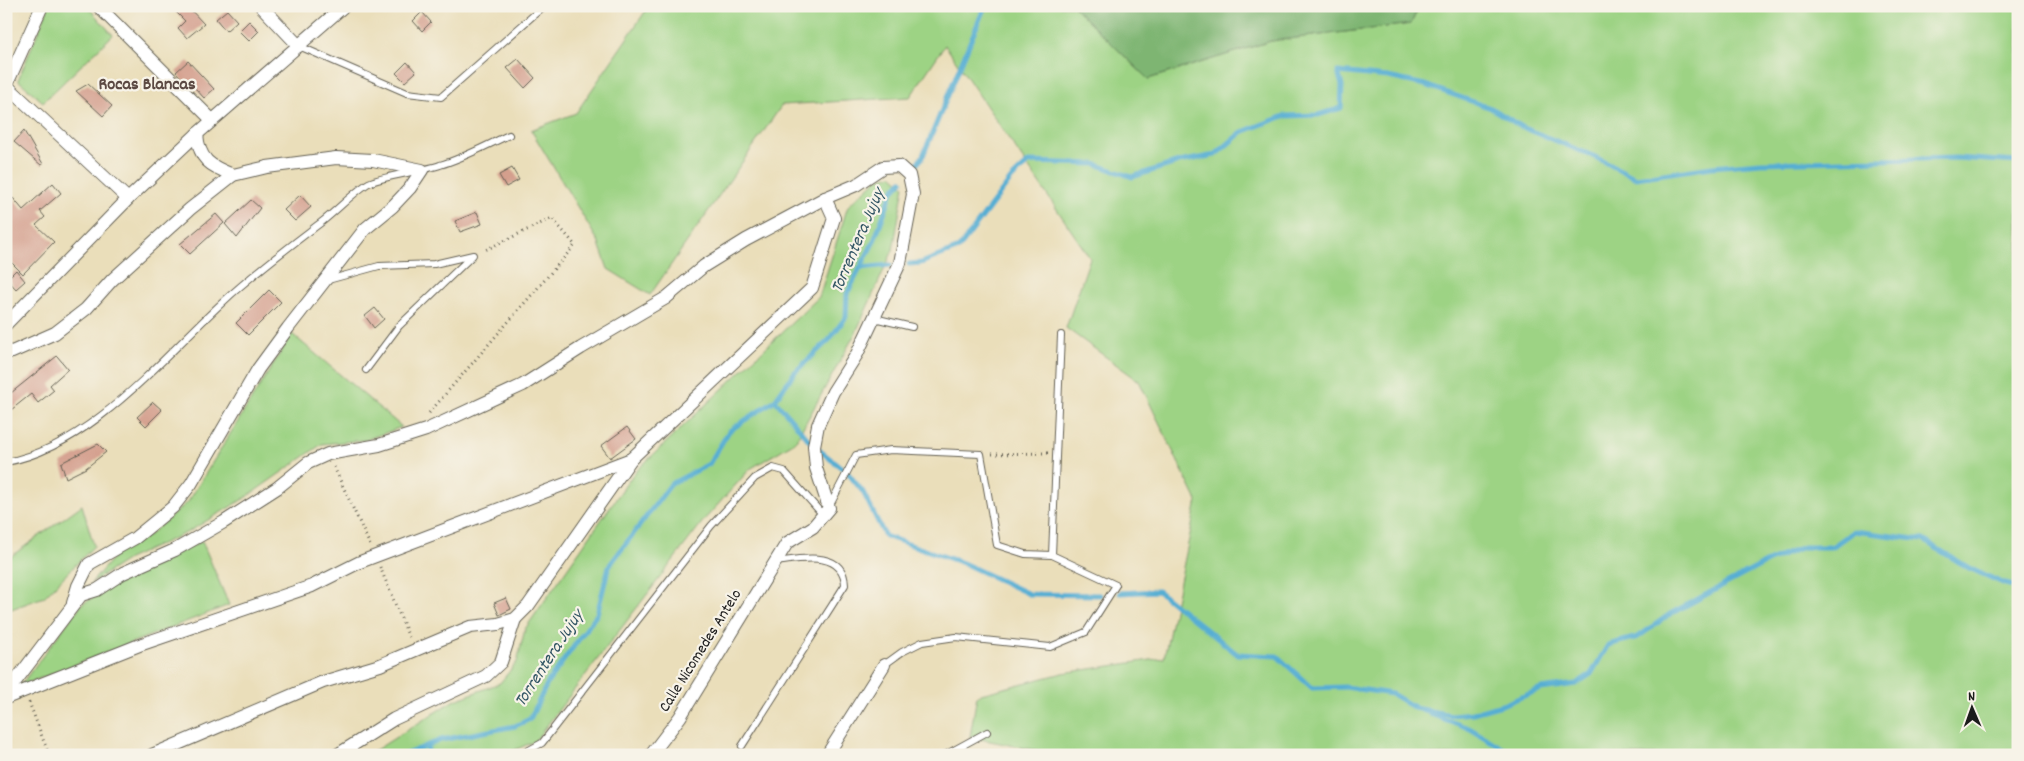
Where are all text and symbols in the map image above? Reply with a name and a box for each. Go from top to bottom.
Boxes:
district label: Rocas Blancas [99,73,196,98]
water label: Torrentera Jujuy [826,183,893,297]
street label: Calle Nicomedes Antelo [654,585,748,717]
water label: Torrentera Jujuy [509,603,592,712]
north arrow [1946,684,1996,734]
text: N [1968,687,1976,707]

